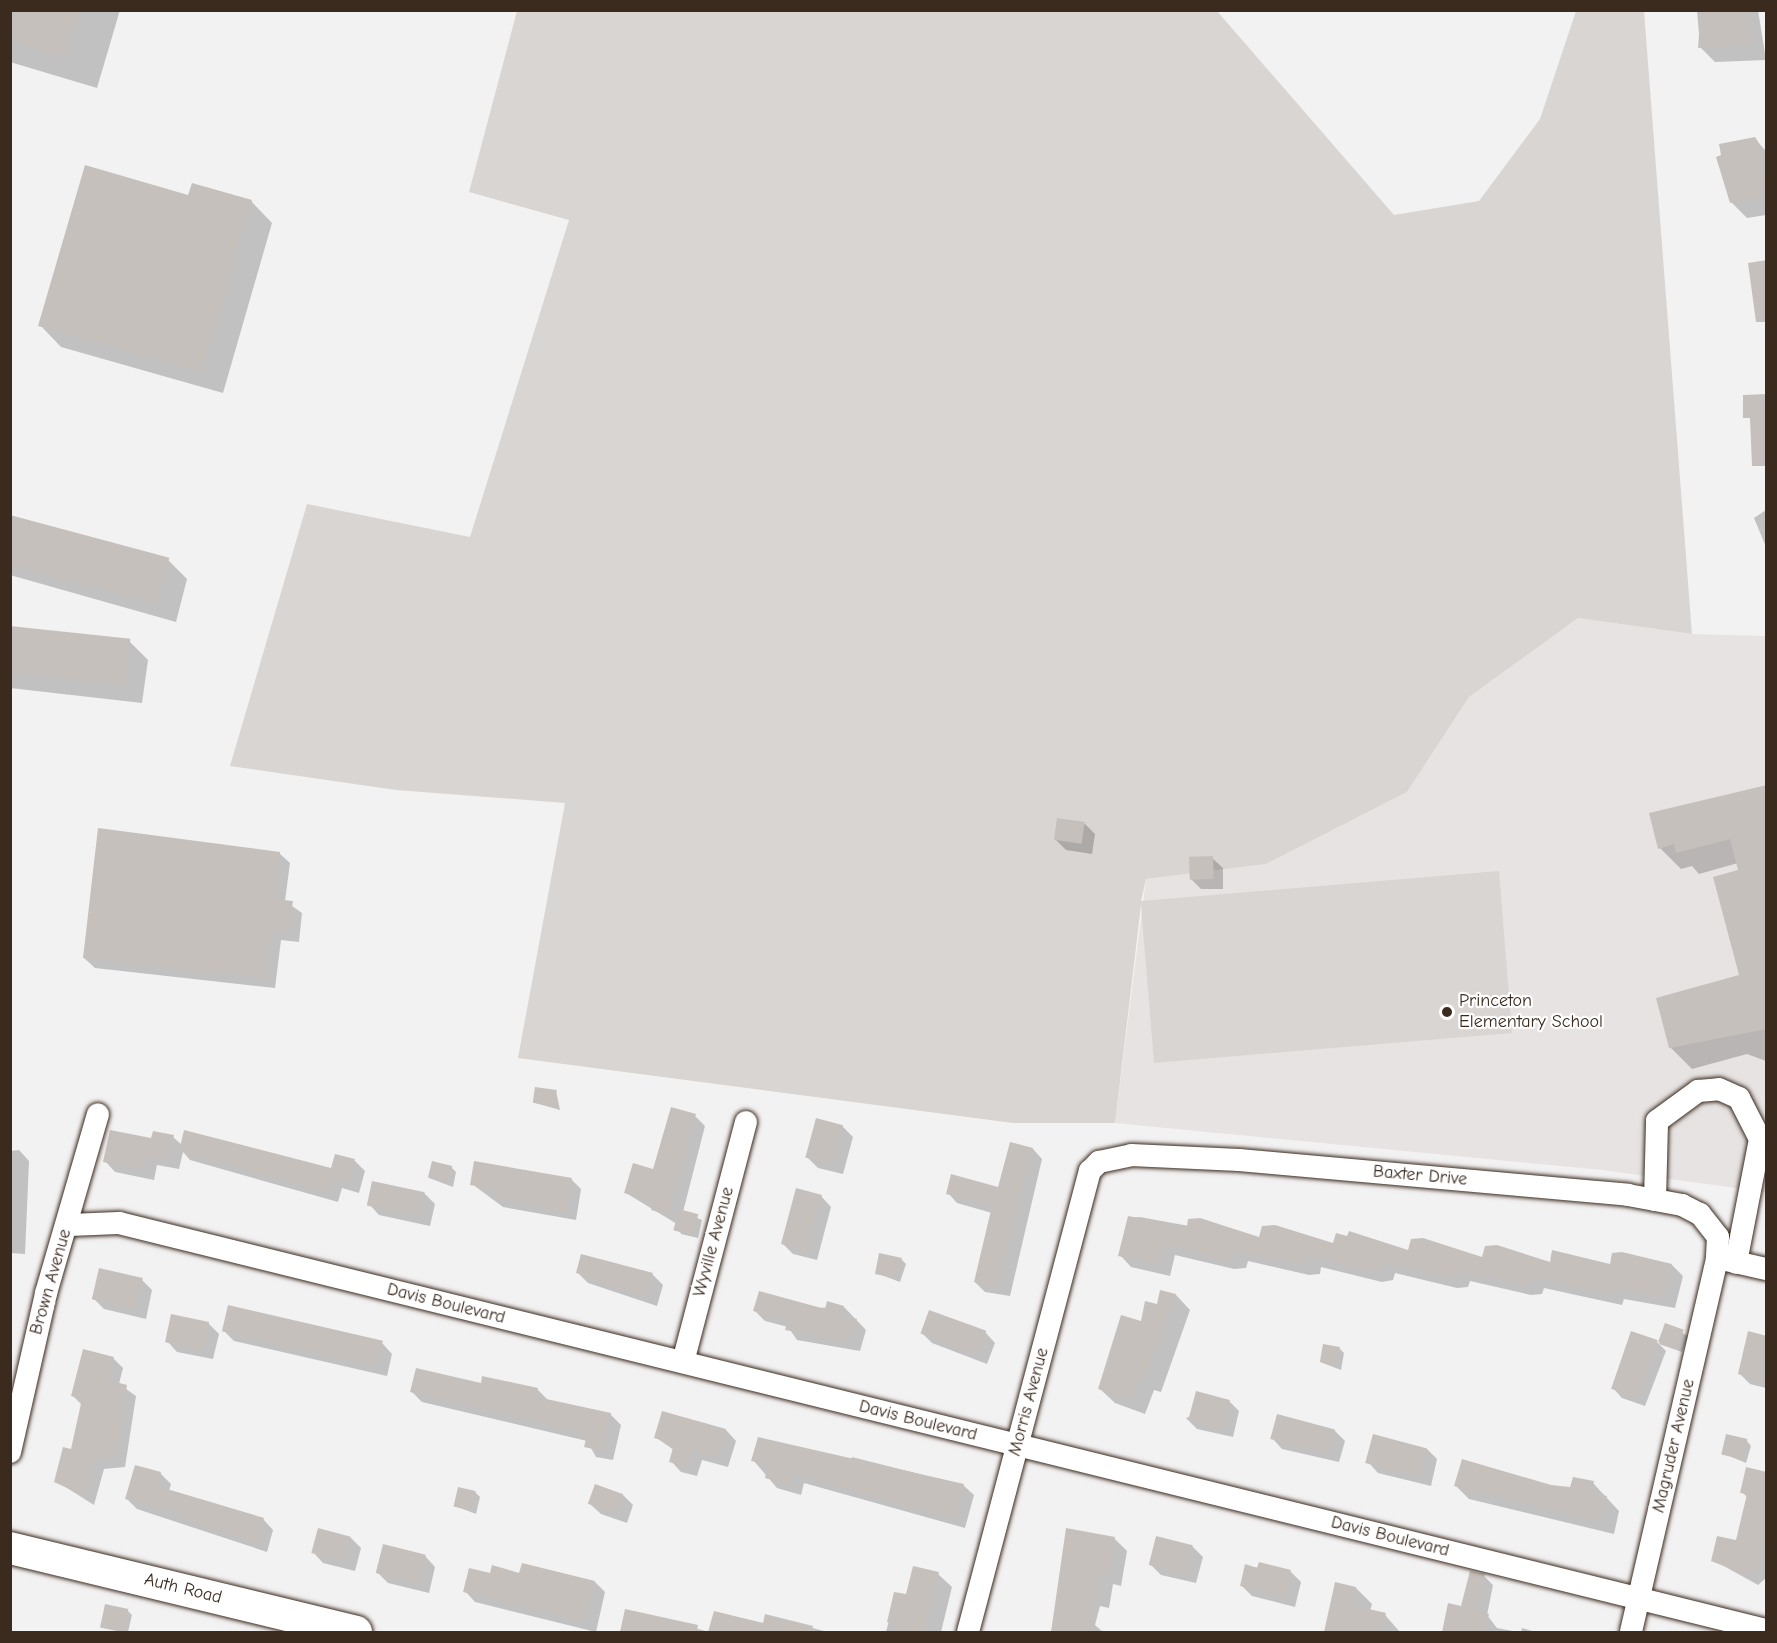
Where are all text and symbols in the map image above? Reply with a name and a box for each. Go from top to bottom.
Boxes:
place label: Princeton Elementary School [1459,991,1603,1034]
marker: Princeton Elementary School [1440,1005,1454,1019]
street label: Baxter Drive [1372,1161,1468,1191]
street label: Wyville Avenue [689,1185,739,1299]
street label: Brown Avenue [26,1227,76,1337]
street label: Davis Boulevard [385,1279,507,1329]
street label: Morris Avenue [1004,1345,1054,1459]
street label: Magruder Avenue [1648,1377,1700,1515]
street label: Davis Boulevard [857,1396,979,1446]
street label: Davis Boulevard [1329,1512,1451,1562]
street label: Auth Road [142,1569,224,1609]

